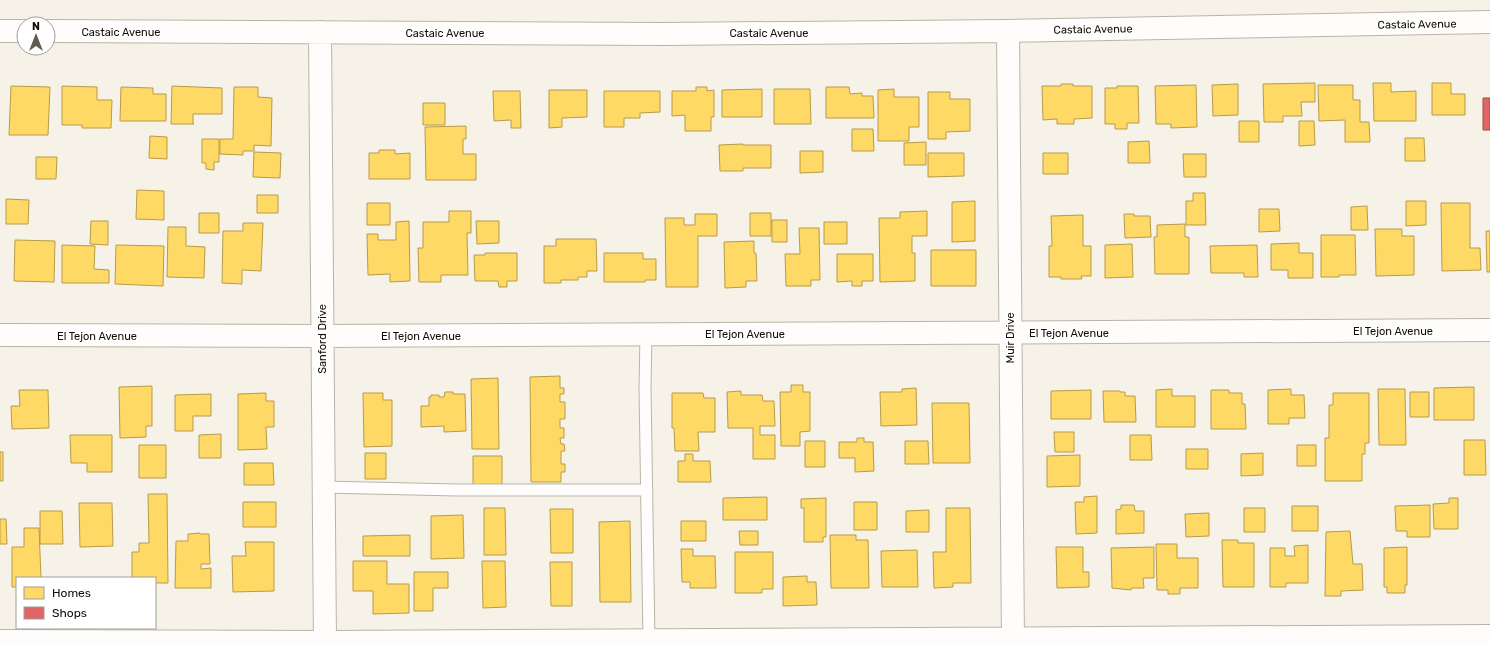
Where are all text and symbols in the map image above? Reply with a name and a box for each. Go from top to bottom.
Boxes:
north arrow [16,16,56,56]
street label: Castaic Avenue [1377,17,1457,32]
text: N [32,20,40,33]
street label: Castaic Avenue [1053,22,1133,37]
street label: Castaic Avenue [81,26,161,39]
street label: Castaic Avenue [405,27,485,40]
street label: Castaic Avenue [729,27,809,40]
street label: Sanford Drive [316,304,329,374]
street label: Muir Drive [1004,312,1017,364]
street label: El Tejon Avenue [1353,325,1433,338]
street label: El Tejon Avenue [1029,327,1109,340]
street label: El Tejon Avenue [705,328,785,341]
street label: El Tejon Avenue [57,330,137,343]
street label: El Tejon Avenue [381,330,461,343]
legend [16,577,156,629]
text: Homes [52,586,91,600]
text: Shops [52,606,87,620]

